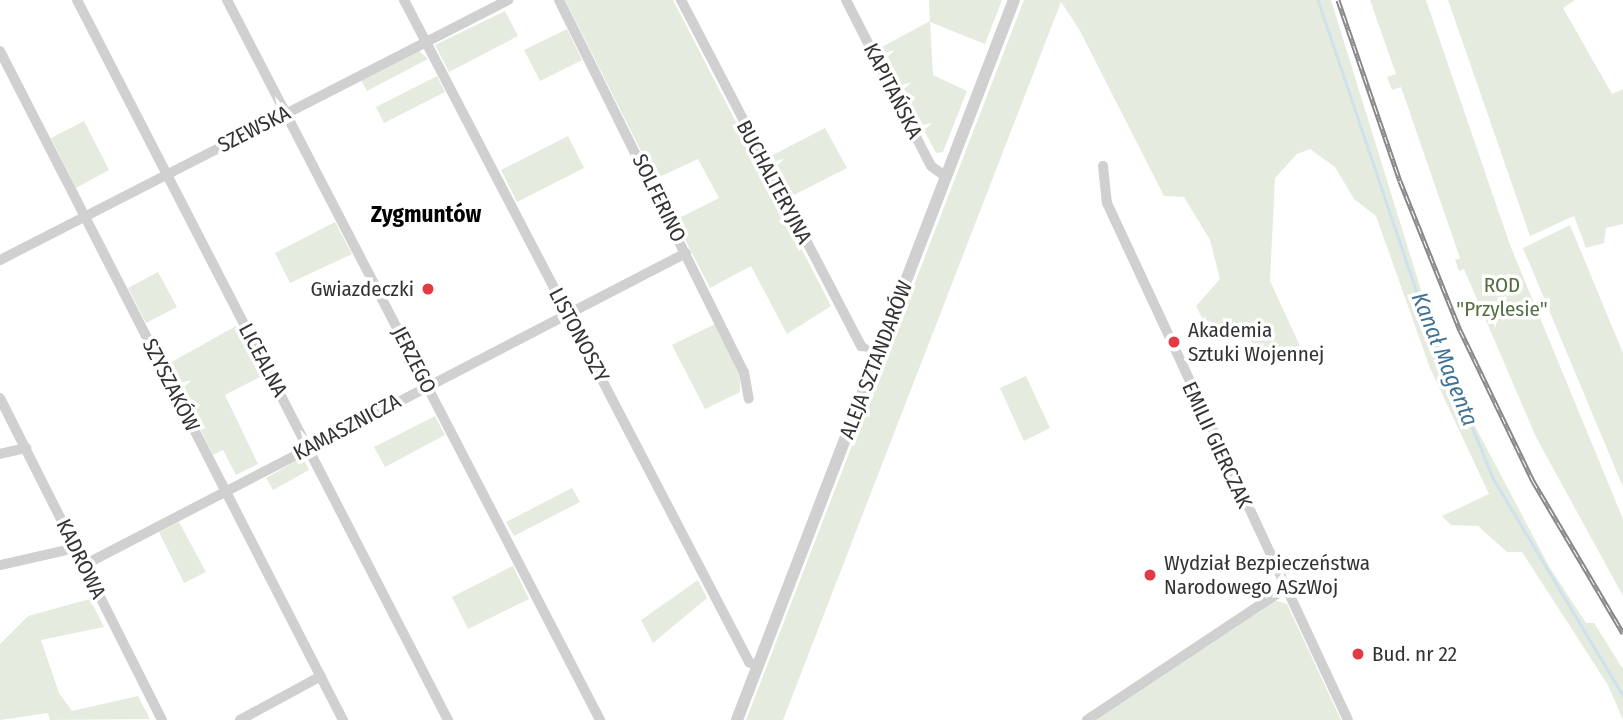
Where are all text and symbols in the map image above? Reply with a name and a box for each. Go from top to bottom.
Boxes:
street label: KAPITAŃSKA [858,39,928,143]
street label: SZEWSKA [214,100,294,158]
street label: BUCHALTERYJNA [731,116,817,248]
street label: SOLFERINO [627,150,691,246]
district label: Zygmuntów [371,200,481,228]
park label: ROD "Przylesie" [1456,272,1548,322]
place label: Gwiazdeczki [310,276,414,302]
street label: ALEJA SZTANDARÓW [834,277,918,443]
marker: Gwiazdeczki [420,281,436,297]
street label: LISTONOSZY [544,283,614,387]
water label: Kanał Magenta [1406,288,1484,430]
place label: Akademia Sztuki Wojennej [1188,317,1324,367]
street label: LICEALNA [233,319,293,401]
street label: JERZEGO [387,322,441,398]
street label: SZYSZAKÓW [137,334,205,436]
marker: Akademia Sztuki Wojennej [1166,334,1182,350]
street label: EMILII GIERCZAK [1177,378,1257,512]
street label: KAMASZNICZA [289,388,405,466]
street label: KADROWA [51,515,111,603]
place label: Wydział Bezpieczeństwa Narodowego ASzWoj [1164,550,1370,600]
marker: Wydział Bezpieczeństwa Narodowego ASzWoj [1142,567,1158,583]
place label: Bud. nr 22 [1372,641,1457,667]
marker: Bud. nr 22 [1350,646,1366,662]

